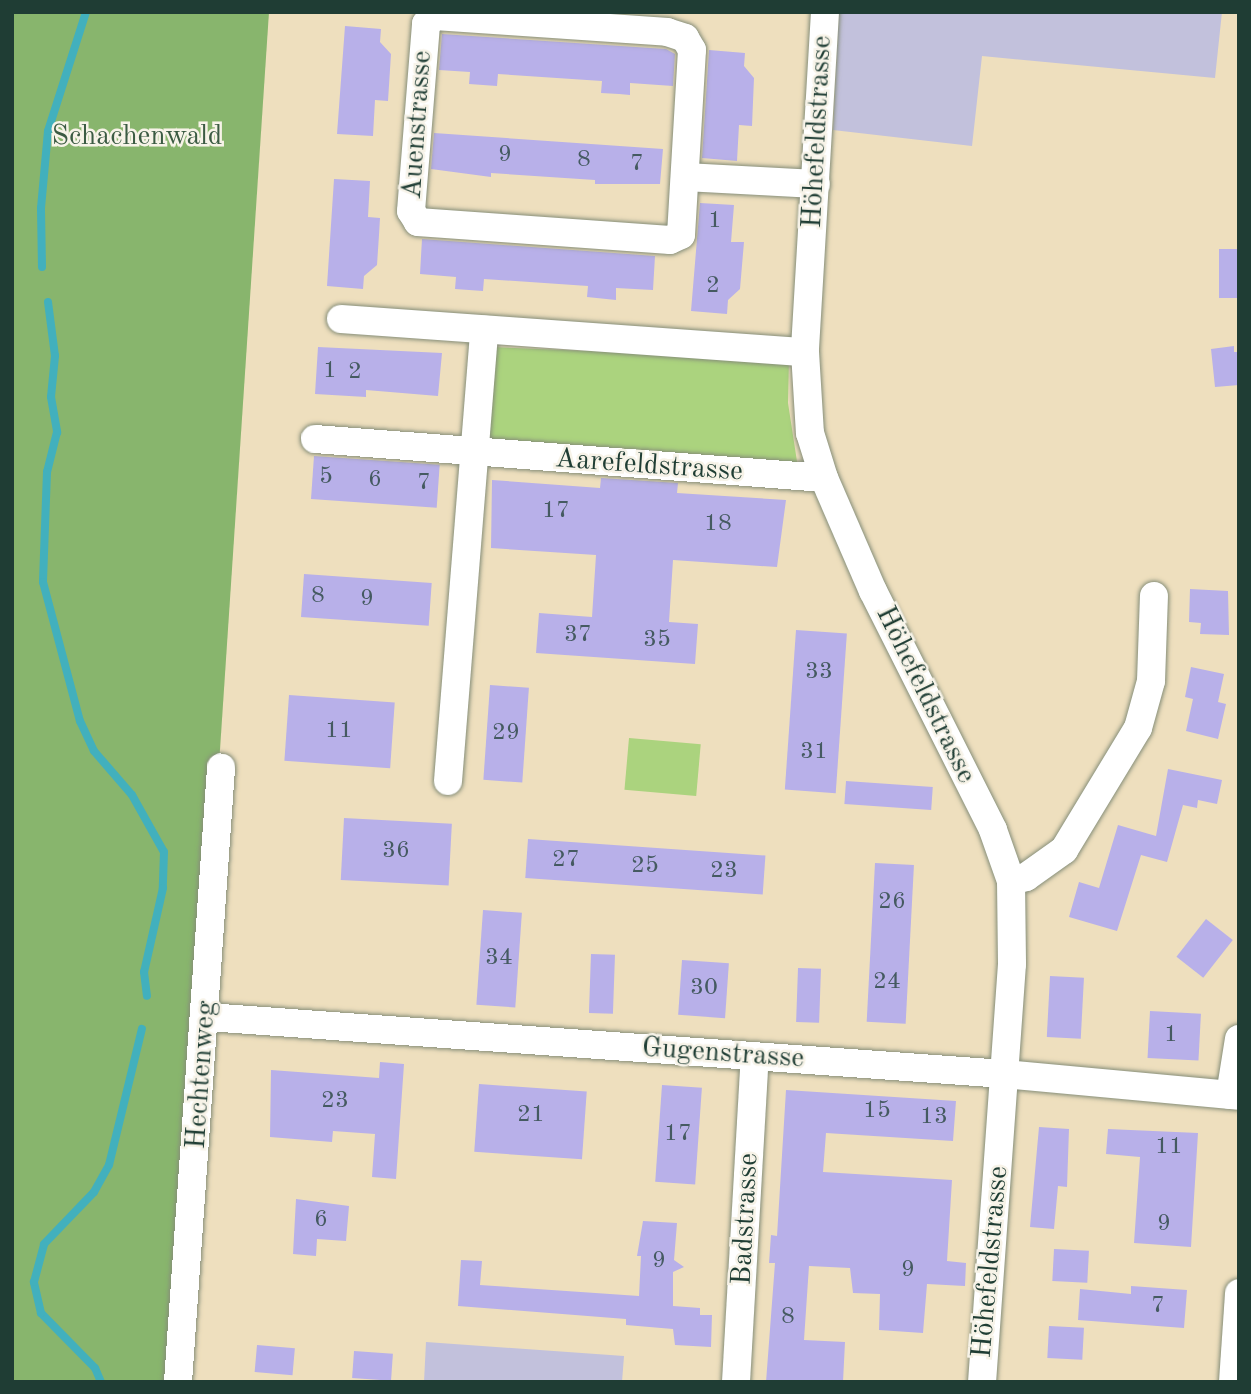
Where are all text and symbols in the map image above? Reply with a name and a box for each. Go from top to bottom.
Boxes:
street label: Höhefeldstrasse [796,35,840,229]
street label: Auenstrasse [396,50,440,200]
park label: Schachenwald [52,120,222,154]
house number: 9 [498,142,512,170]
house number: 8 [577,147,591,175]
house number: 7 [630,151,644,179]
house number: 1 [708,208,722,236]
house number: 2 [706,273,720,301]
house number: 1 [323,358,337,386]
house number: 2 [348,359,362,387]
street label: Aarefeldstrasse [554,443,744,489]
house number: 5 [319,464,333,492]
house number: 6 [368,467,382,495]
house number: 7 [417,470,431,498]
house number: 17 [542,498,570,526]
house number: 18 [704,511,732,539]
house number: 8 [311,583,325,611]
house number: 9 [360,586,374,614]
street label: Höhefeldstrasse [868,601,982,789]
house number: 37 [564,622,592,650]
house number: 35 [643,627,671,655]
house number: 33 [805,659,833,687]
house number: 11 [325,718,353,746]
house number: 29 [492,720,520,748]
house number: 31 [800,739,828,767]
house number: 36 [382,838,410,866]
house number: 27 [552,847,580,875]
house number: 25 [631,853,659,881]
house number: 23 [710,858,738,886]
house number: 26 [878,889,906,917]
house number: 34 [485,945,513,973]
house number: 24 [873,969,901,997]
house number: 30 [690,975,718,1003]
street label: Hechtenweg [180,1000,224,1150]
house number: 1 [1164,1022,1178,1050]
street label: Gugenstrasse [641,1032,805,1076]
house number: 23 [321,1088,349,1116]
house number: 15 [863,1098,891,1126]
house number: 21 [517,1102,545,1130]
house number: 13 [920,1104,948,1132]
house number: 17 [664,1121,692,1149]
house number: 11 [1155,1134,1183,1162]
street label: Badstrasse [726,1152,766,1286]
street label: Höhefeldstrasse [966,1164,1016,1360]
house number: 6 [314,1207,328,1235]
house number: 9 [1157,1211,1171,1239]
house number: 9 [652,1248,666,1276]
house number: 9 [901,1257,915,1285]
house number: 7 [1151,1293,1165,1321]
house number: 8 [781,1304,795,1332]

